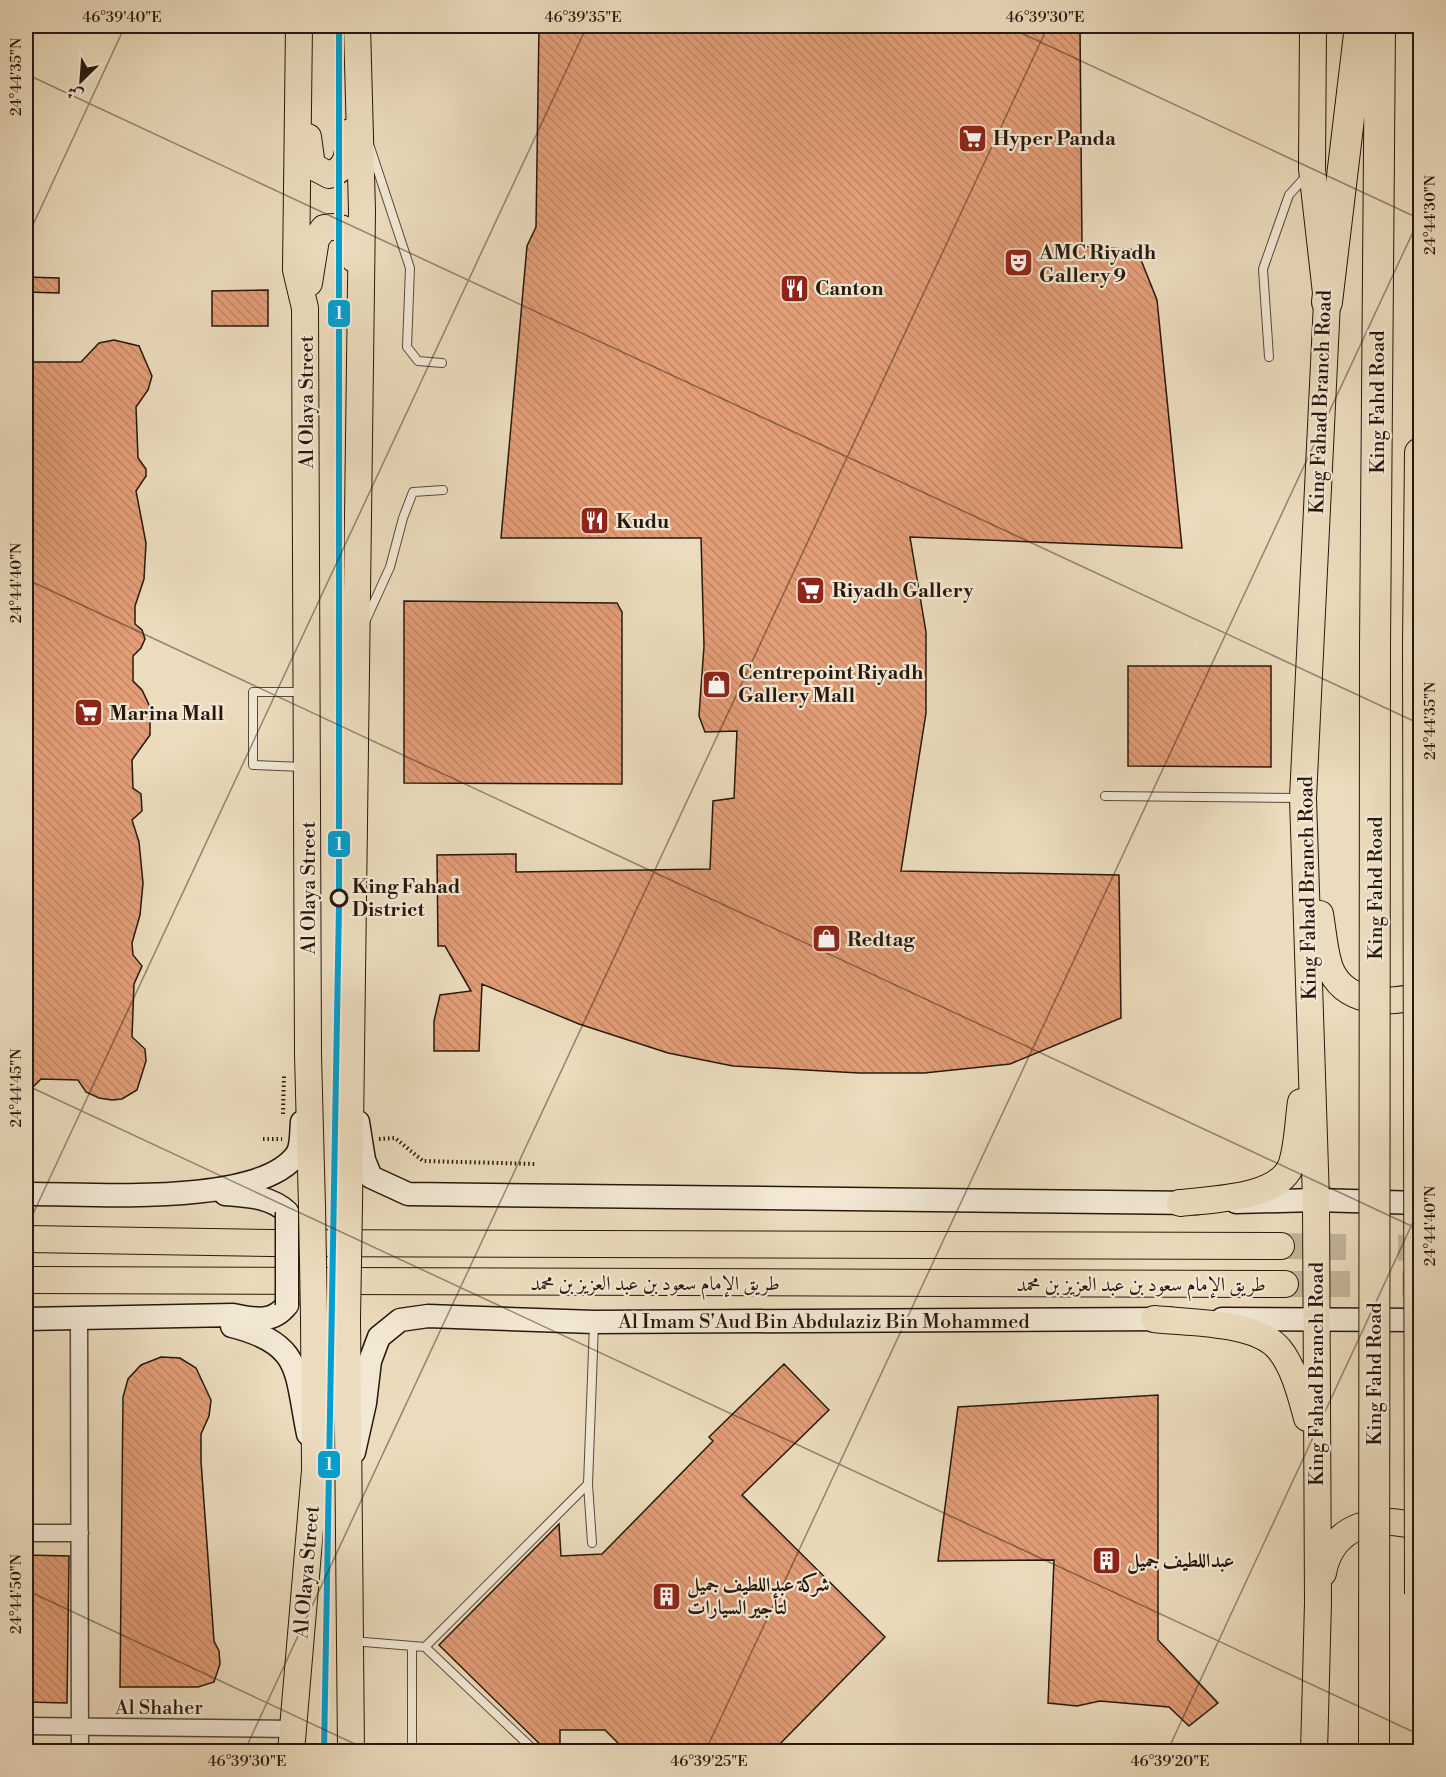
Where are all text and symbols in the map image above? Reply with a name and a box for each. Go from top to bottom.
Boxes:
text: 46°39'40"E [82,8,162,27]
text: 46°39'35"E [544,8,622,27]
text: 46°39'30"E [1006,8,1084,27]
text: 24°44'35"N [7,38,26,116]
north arrow [51,51,111,111]
text: ش [64,81,87,106]
supermarket icon: Hyper Panda [956,122,988,154]
place label: Hyper Panda [993,127,1116,152]
text: 24°44'30"N [1421,175,1440,255]
place label: AMC Riyadh Gallery 9 [1038,241,1157,289]
theatre icon: AMC Riyadh Gallery 9 [1002,247,1034,279]
restaurant icon: Canton [778,272,810,304]
place label: Canton [815,277,884,302]
street label: King Fahad Branch Road [1305,289,1338,514]
line badge: 1 [327,299,351,328]
text: 1 [335,304,343,324]
street label: King Fahd Road [1366,330,1391,474]
street label: Al Olaya Street [295,335,320,470]
restaurant icon: Kudu [579,505,611,537]
place label: Kudu [616,510,670,535]
text: 24°44'40"N [7,543,26,623]
supermarket icon: Riyadh Gallery [795,574,827,606]
place label: Riyadh Gallery [832,579,974,604]
place label: Centrepoint Riyadh Gallery Mall [738,661,924,709]
shop icon: Centrepoint Riyadh Gallery Mall [701,668,733,700]
text: 24°44'35"N [1421,682,1440,760]
supermarket icon: Marina Mall [72,697,104,729]
place label: Marina Mall [109,702,224,727]
street label: King Fahad Branch Road [1294,775,1323,1000]
street label: King Fahd Road [1364,816,1389,960]
street label: Al Olaya Street [297,821,322,956]
line badge: 1 [327,830,351,858]
text: 1 [335,835,343,855]
place label: King Fahad District [352,875,461,923]
marker: King Fahad District [330,889,348,907]
shop icon: Redtag [810,923,842,955]
place label: Redtag [847,928,915,953]
text: 24°44'45"N [7,1049,26,1127]
text: 24°44'40"N [1421,1186,1440,1266]
street label: King Fahad Branch Road [1305,1261,1330,1486]
street label: طريق الإمام سعود بن عبد العزيز بن محمد [530,1272,780,1301]
street label: طريق الإمام سعود بن عبد العزيز بن محمد [1016,1273,1266,1302]
street label: King Fahd Road [1363,1302,1388,1446]
street label: Al Imam S'Aud Bin Abdulaziz Bin Mohammed [617,1310,1030,1335]
line badge: 1 [317,1450,341,1479]
text: 1 [325,1455,333,1475]
street label: Al Olaya Street [289,1505,326,1641]
building icon: عبداللطيف جميل [1090,1544,1122,1576]
place label: عبداللطيف جميل [1127,1549,1234,1574]
text: 24°44'50"N [7,1554,26,1634]
place label: شركة عبداللطيف جميل لتأجير السيارات [687,1572,830,1621]
building icon: شركة عبداللطيف جميل لتأجير السيارات [650,1580,682,1612]
street label: Al Shaher [114,1696,203,1721]
text: 46°39'30"E [208,1752,286,1771]
text: 46°39'25"E [670,1752,748,1771]
text: 46°39'20"E [1131,1752,1209,1771]

